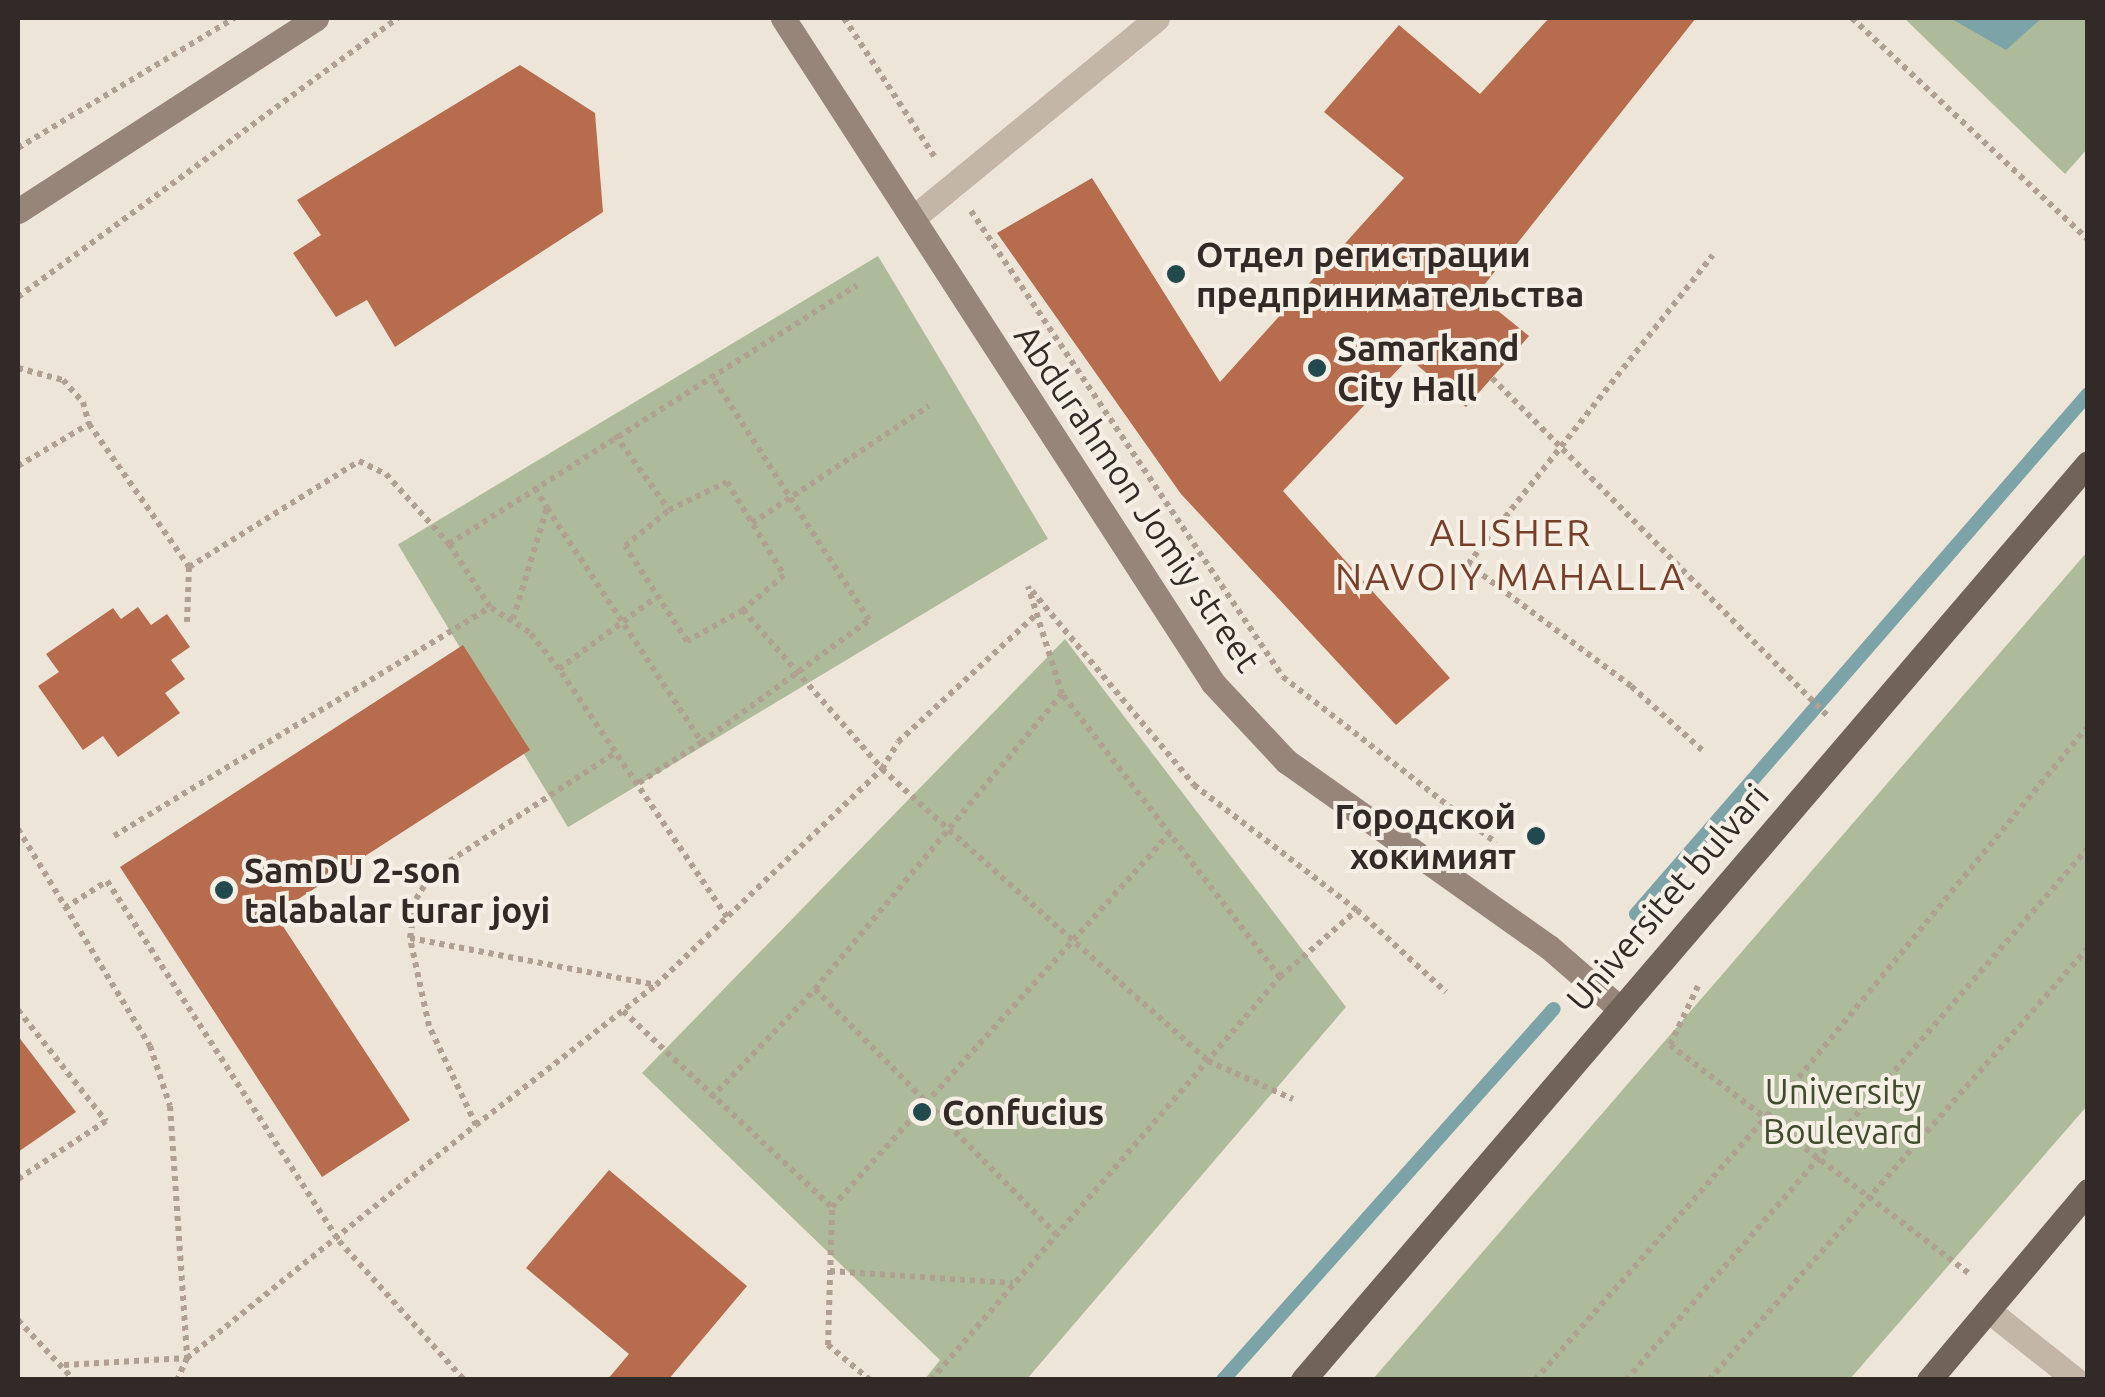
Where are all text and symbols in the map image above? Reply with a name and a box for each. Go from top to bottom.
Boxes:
place label: Отдел регистрации предпринимательства [1196,233,1584,315]
marker: Отдел регистрации предпринимательства [1165,263,1187,285]
street label: Abdurahmon Jomiy street [1006,317,1270,679]
place label: Samarkand City Hall [1337,327,1520,409]
marker: Samarkand City Hall [1306,357,1328,379]
district label: ALISHER NAVOIY MAHALLA [1335,510,1687,600]
street label: Universitet bulvari [1557,775,1777,1019]
place label: Городской хокимият [1334,795,1516,877]
marker: Городской хокимият [1525,825,1547,847]
place label: SamDU 2-son talabalar turar joyi [244,849,550,931]
marker: SamDU 2-son talabalar turar joyi [213,879,235,901]
park label: University Boulevard [1763,1070,1923,1152]
place label: Confucius [942,1091,1104,1133]
marker: Confucius [911,1101,933,1123]

